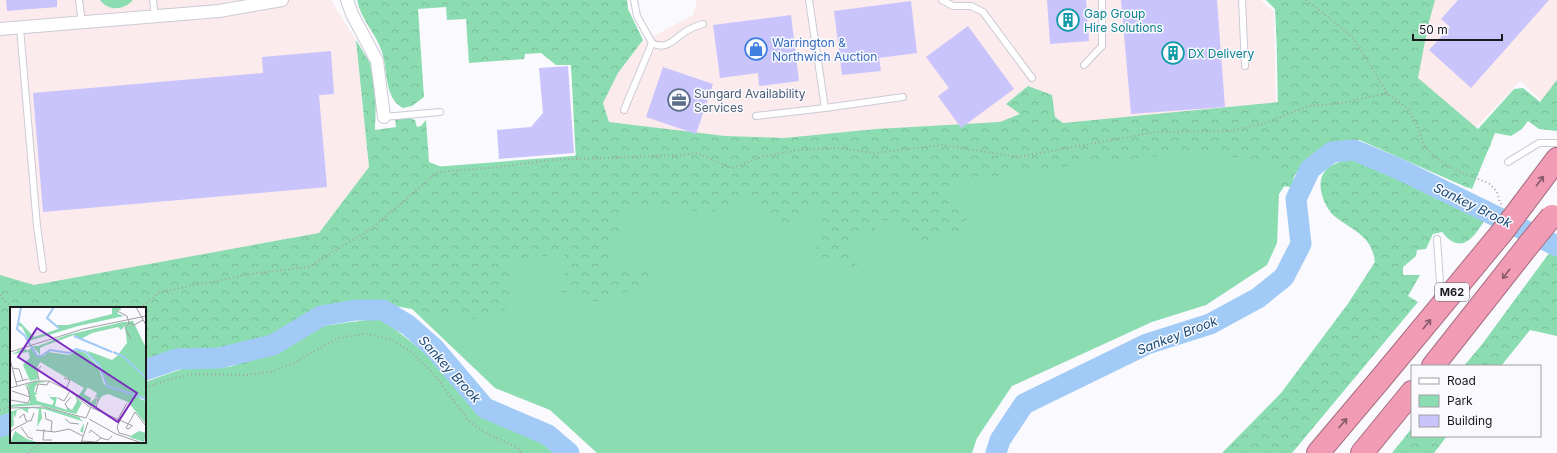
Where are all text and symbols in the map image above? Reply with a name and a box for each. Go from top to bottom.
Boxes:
place label: Gap Group Hire Solutions [1084,6,1163,35]
building icon: Gap Group Hire Solutions [1055,7,1081,33]
scale bar [1413,16,1502,42]
text: 50 m [1419,22,1448,37]
place label: Warrington & Northwich Auction [772,35,877,64]
shop icon: Warrington & Northwich Auction [743,36,769,62]
building icon: DX Delivery [1160,40,1186,66]
place label: DX Delivery [1188,46,1254,61]
place label: Sungard Availability Services [694,86,806,115]
office icon: Sungard Availability Services [666,87,692,113]
one-way arrow [1536,175,1545,186]
water label: Sankey Brook [1431,179,1515,231]
one-way arrow [1502,269,1511,280]
road number: M62 [1435,283,1469,301]
inset map [10,307,146,443]
water label: Sankey Brook [1134,312,1220,358]
one-way arrow [1422,318,1431,329]
water label: Sankey Brook [416,332,485,407]
legend [1411,365,1541,437]
text: Road [1447,373,1476,388]
text: Park [1447,393,1473,408]
text: Building [1447,413,1492,428]
one-way arrow [1339,418,1348,429]

